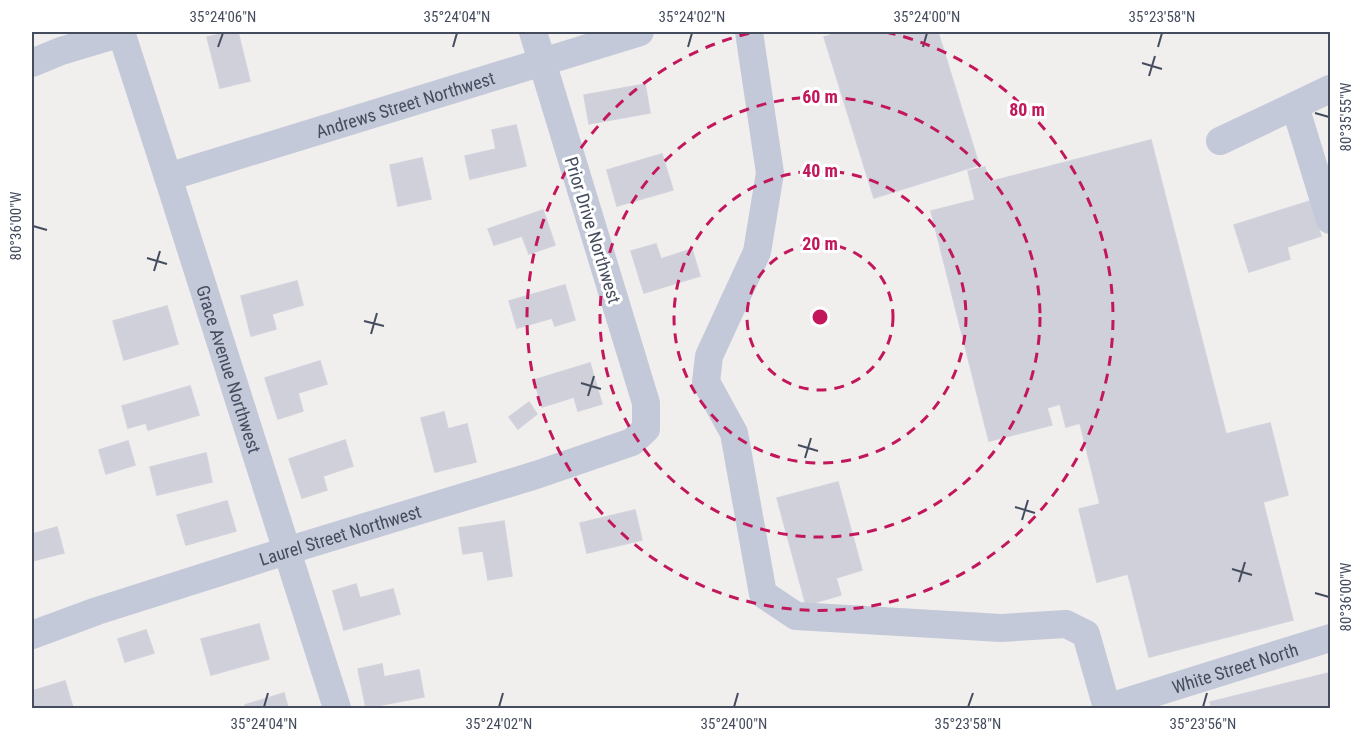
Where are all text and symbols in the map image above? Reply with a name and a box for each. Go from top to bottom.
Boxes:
text: 35°24'06"N [190,8,256,26]
text: 35°24'04"N [424,8,490,26]
text: 35°24'02"N [659,8,725,26]
text: 35°24'00"N [894,8,960,26]
text: 35°23'58"N [1129,8,1195,26]
street label: Andrews Street Northwest [313,67,497,142]
text: 80°35'55"W [1337,82,1355,151]
text: 60 m [802,86,838,107]
text: 80 m [1009,99,1045,120]
street label: Prior Drive Northwest [561,154,625,306]
text: 40 m [802,160,838,181]
text: 80°36'00"W [7,191,25,260]
text: 20 m [802,233,838,254]
street label: Grace Avenue Northwest [193,282,266,456]
centre of rings [810,307,830,327]
street label: Laurel Street Northwest [256,500,423,569]
text: 80°36'00"W [1337,562,1355,631]
street label: White Street North [1169,638,1300,697]
text: 35°24'04"N [231,715,297,733]
text: 35°24'02"N [466,715,532,733]
text: 35°24'00"N [701,715,767,733]
text: 35°23'58"N [935,715,1001,733]
text: 35°23'56"N [1170,715,1236,733]

